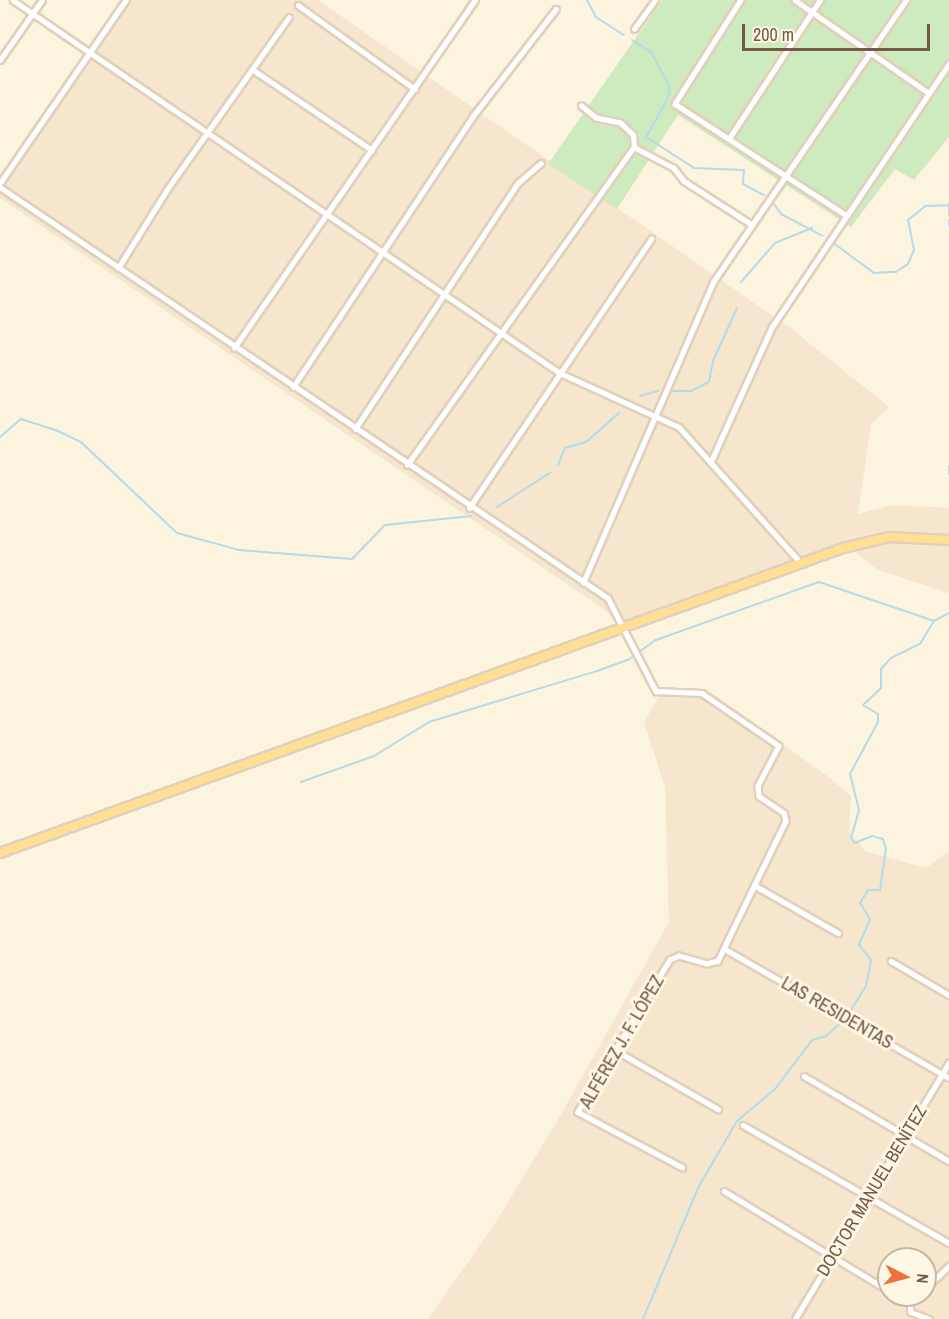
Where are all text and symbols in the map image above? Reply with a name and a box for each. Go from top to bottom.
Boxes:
scale bar [745,12,932,50]
text: 200 m [753,22,794,47]
street label: ALFÉREZ J. F. LÓPEZ [575,972,669,1112]
street label: LAS RESIDENTAS [777,972,897,1054]
street label: DOCTOR MANUEL BENÍTEZ [812,1102,932,1280]
north arrow [877,1247,937,1307]

